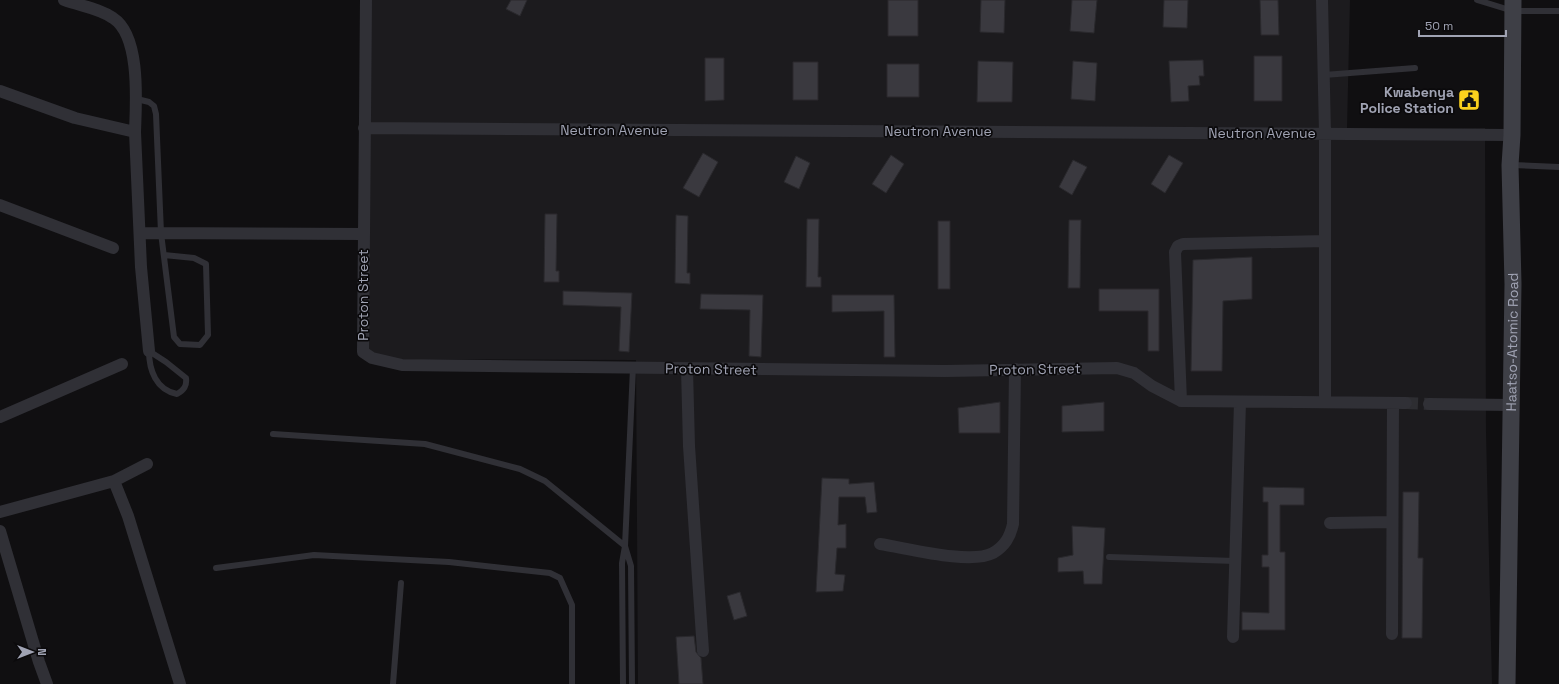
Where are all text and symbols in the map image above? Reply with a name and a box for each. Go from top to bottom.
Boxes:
scale bar [1419,12,1506,38]
text: 50 m [1425,18,1453,34]
place label: Kwabenya Police Station [1360,83,1454,117]
public building icon: Kwabenya Police Station [1456,87,1482,113]
street label: Neutron Avenue [560,121,668,139]
street label: Neutron Avenue [884,122,992,140]
street label: Neutron Avenue [1208,124,1316,142]
street label: Proton Street [354,249,372,341]
street label: Haatso-Atomic Road [1502,272,1522,412]
street label: Proton Street [665,359,757,379]
street label: Proton Street [989,359,1081,379]
north arrow [12,632,52,672]
text: N [35,648,49,656]

